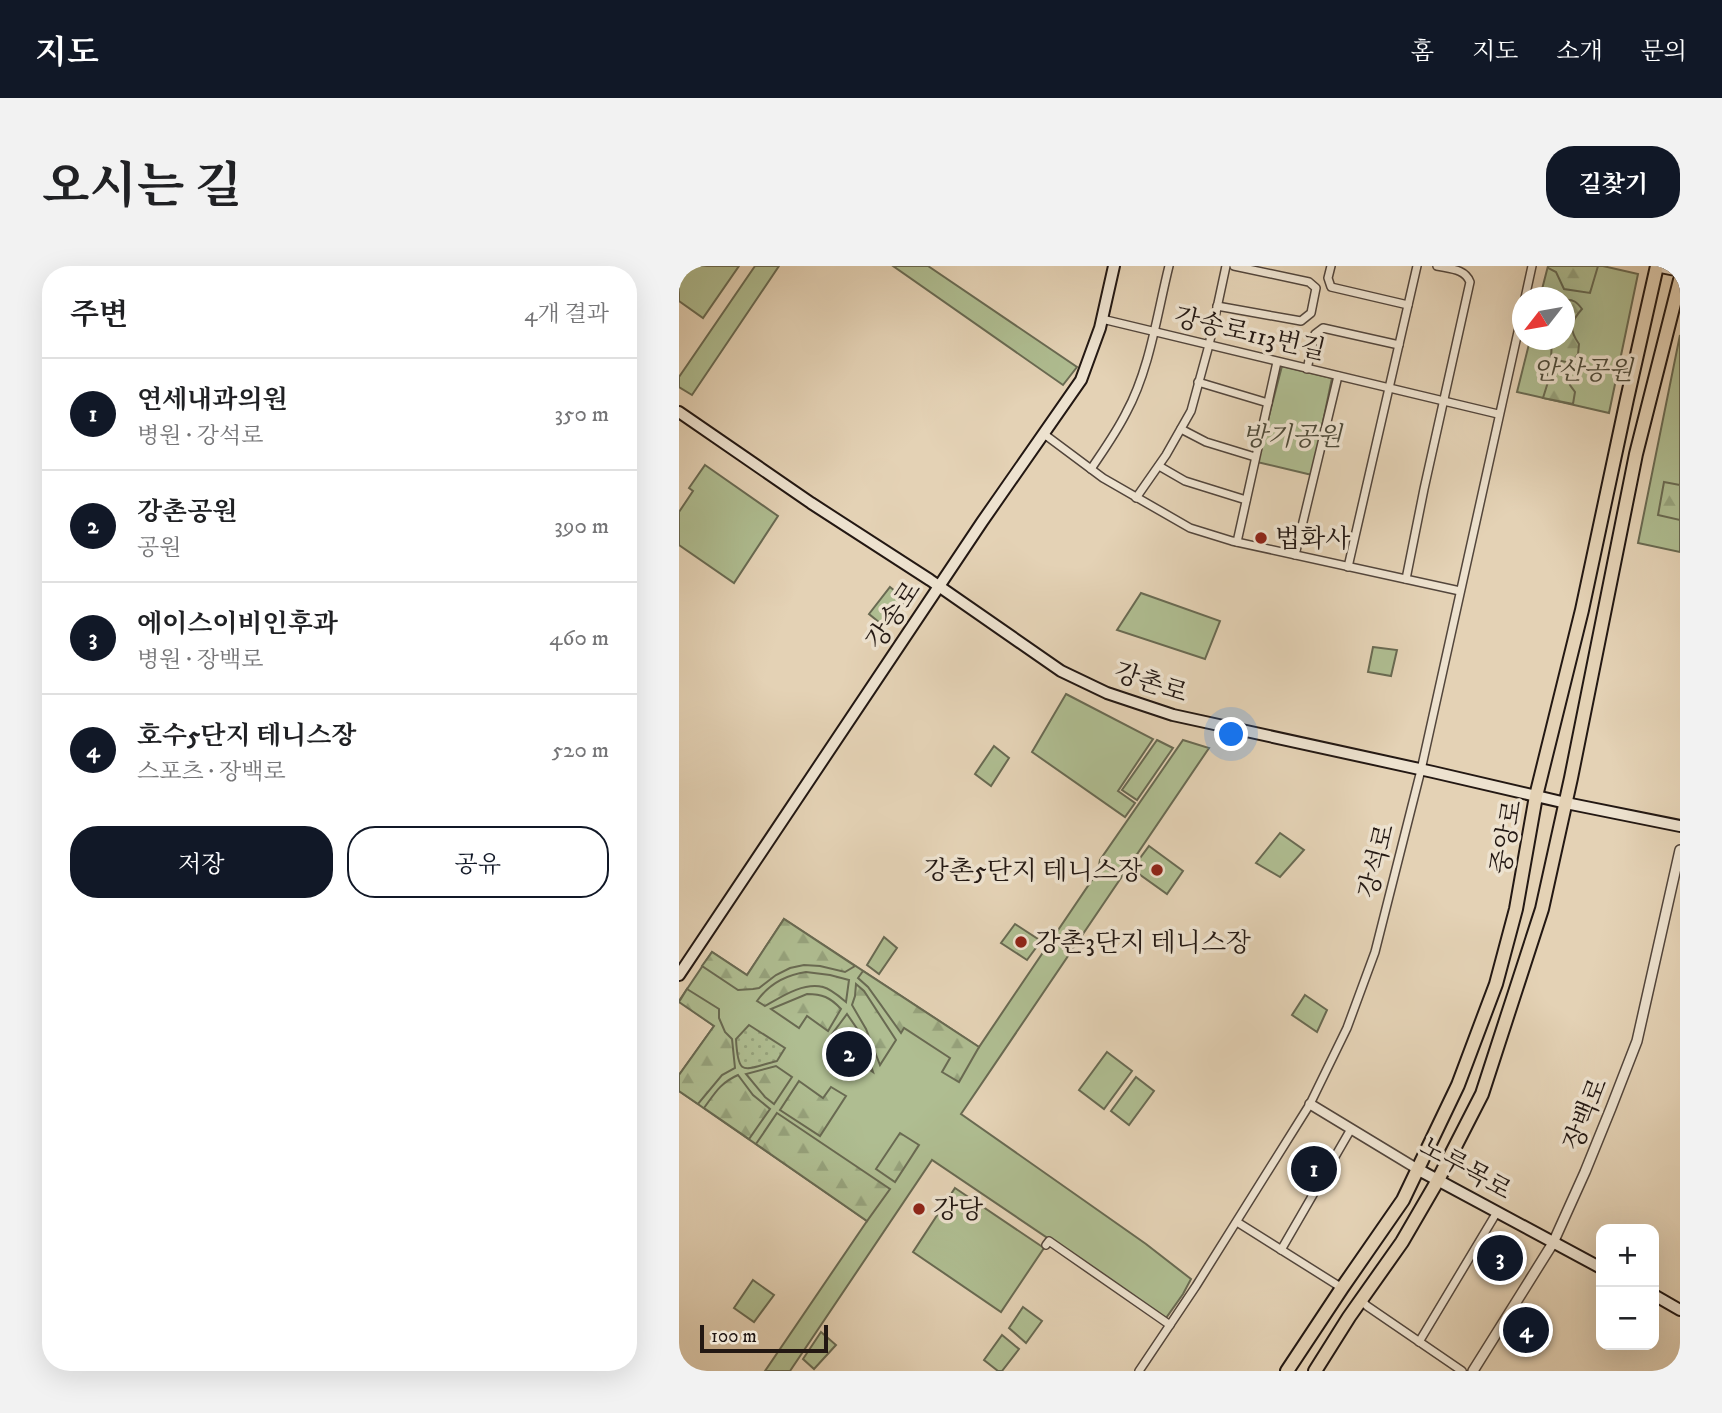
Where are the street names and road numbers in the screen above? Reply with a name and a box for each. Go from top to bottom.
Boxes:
street label: 강송로113번길 [1171,301,1329,368]
street label: 강송로 [859,575,929,656]
street label: 강촌로 [1110,656,1191,711]
street label: 중앙로 [1485,797,1530,877]
street label: 강석로 [1352,821,1403,902]
street label: 장백로 [1557,1073,1616,1156]
street label: 노루목로 [1413,1131,1517,1208]

